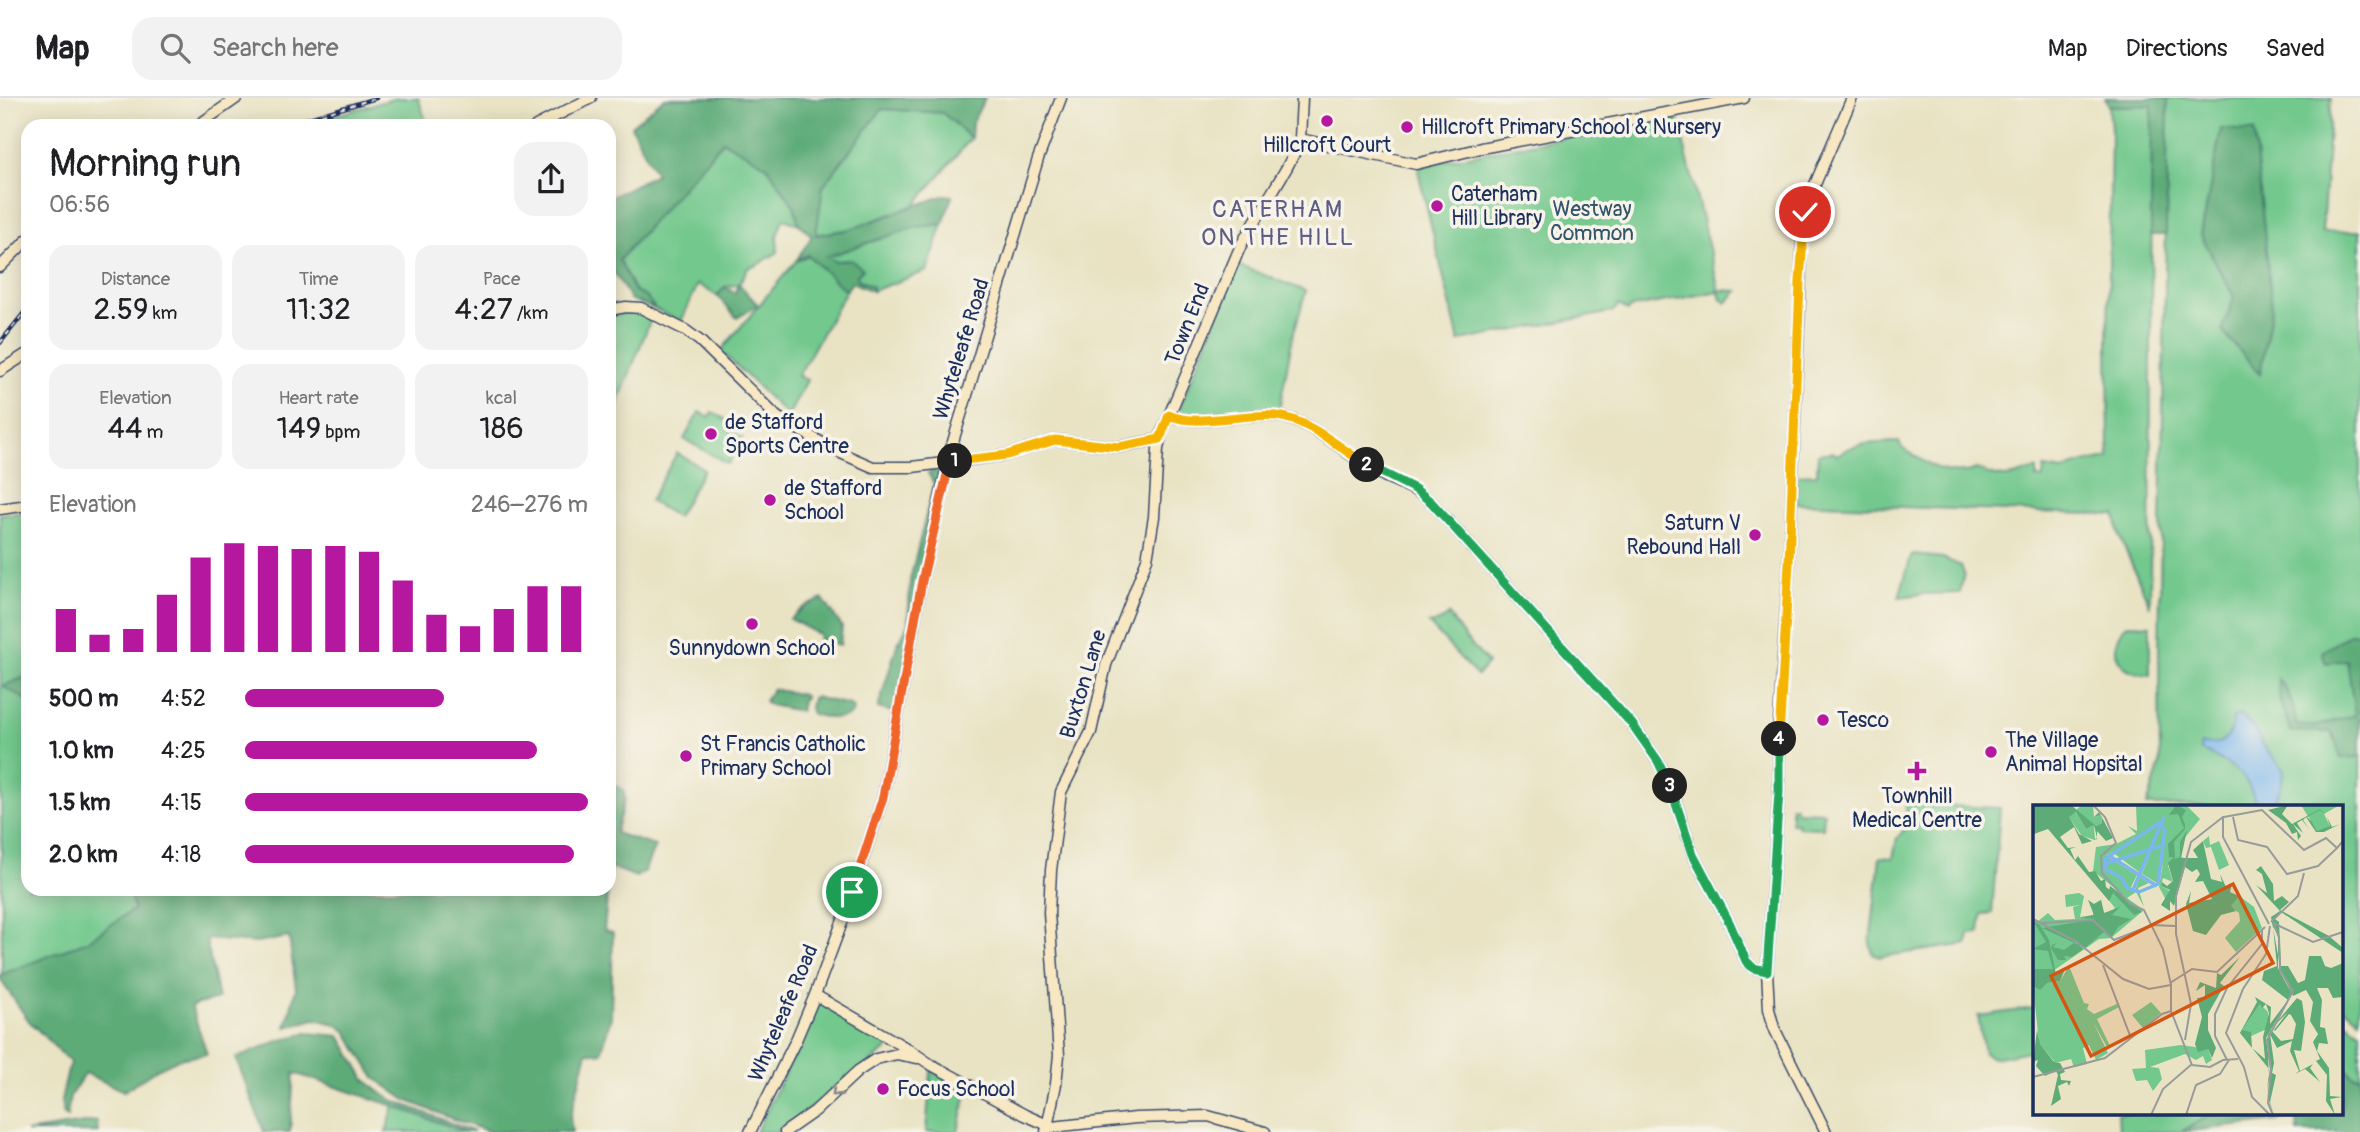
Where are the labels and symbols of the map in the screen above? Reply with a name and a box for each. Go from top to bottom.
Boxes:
marker: Hillcroft Court [1319,113,1335,129]
place label: Hillcroft Primary School & Nursery [1421,114,1721,141]
marker: Hillcroft Primary School & Nursery [1399,119,1415,135]
place label: Hillcroft Court [1263,132,1392,159]
place label: Caterham Hill Library [1451,181,1542,232]
pin [1775,182,1835,242]
district label: CATERHAM ON THE HILL [1201,195,1355,252]
park label: Westway Common [1550,196,1634,247]
marker: Caterham Hill Library [1429,198,1445,214]
street label: Whyteleafe Road [927,275,996,423]
street label: Town End [1159,279,1216,369]
place label: de Stafford Sports Centre [725,409,849,460]
marker: de Stafford Sports Centre [703,426,719,442]
pin: 1 [937,444,972,478]
pin: 2 [1350,448,1384,482]
place label: de Stafford School [784,475,882,526]
marker: de Stafford School [762,492,778,508]
place label: Saturn V Rebound Hall [1627,510,1741,561]
marker: Saturn V Rebound Hall [1747,527,1763,543]
marker: Sunnydown School [744,616,760,632]
street label: Buxton Lane [1054,626,1113,742]
place label: Sunnydown School [669,635,836,662]
place label: Tesco [1837,707,1889,734]
marker: Tesco [1815,712,1831,728]
pin: 4 [1762,722,1796,756]
place label: The Village Animal Hopsital [2005,727,2143,778]
place label: St Francis Catholic Primary School [700,731,866,782]
marker: The Village Animal Hopsital [1983,744,1999,760]
marker: St Francis Catholic Primary School [678,748,694,764]
marker: Townhill Medical Centre [1907,761,1927,781]
pin: 3 [1652,768,1688,804]
place label: Townhill Medical Centre [1852,783,1983,834]
inset map [2033,805,2342,1114]
pin [822,862,882,922]
street label: Whyteleafe Road [742,941,824,1086]
place label: Focus School [897,1076,1015,1103]
marker: Focus School [875,1081,891,1097]
one-way arrow [831,1083,844,1096]

